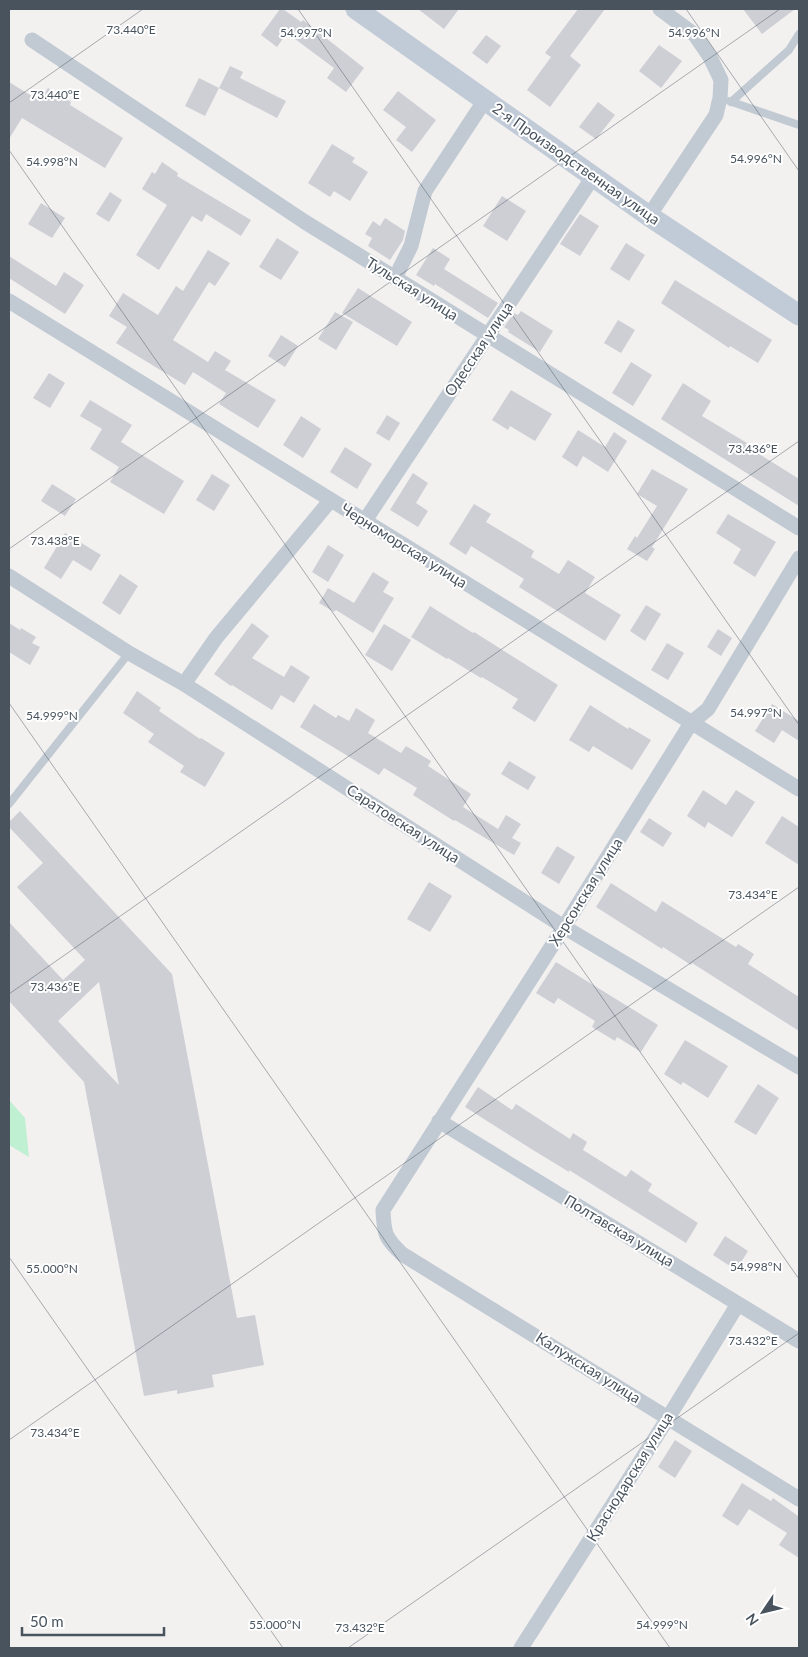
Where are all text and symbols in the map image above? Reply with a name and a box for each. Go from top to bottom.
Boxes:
text: 73.440°E [106,22,156,37]
text: 54.997°N [280,25,332,40]
text: 54.996°N [668,25,720,40]
text: 73.440°E [30,87,80,102]
street label: 2-я Производственная улица [489,98,664,228]
text: 54.996°N [730,151,782,166]
text: 54.998°N [26,154,78,169]
street label: Тульская улица [363,253,462,324]
street label: Одесская улица [440,298,516,399]
text: 73.436°E [728,441,778,456]
street label: Черноморская улица [338,499,471,591]
text: 73.438°E [30,533,80,548]
text: 54.997°N [730,705,782,720]
text: 54.999°N [26,708,78,723]
street label: Саратовская улица [344,780,463,866]
street label: Херсонская улица [545,834,626,949]
text: 73.434°E [728,887,778,902]
text: 73.436°E [30,979,80,994]
street label: Полтавская улица [561,1190,678,1270]
text: 54.998°N [730,1259,782,1274]
text: 55.000°N [26,1261,78,1276]
street label: Калужская улица [533,1328,644,1407]
text: 73.432°E [728,1333,778,1348]
street label: Краснодарская улица [582,1408,676,1545]
text: 73.434°E [30,1425,80,1440]
north arrow [738,1587,788,1637]
scale bar [22,1604,165,1636]
text: N [742,1610,762,1629]
text: 50 m [30,1612,64,1630]
text: 55.000°N [249,1617,301,1632]
text: 54.999°N [636,1617,688,1632]
text: 73.432°E [335,1620,385,1635]

